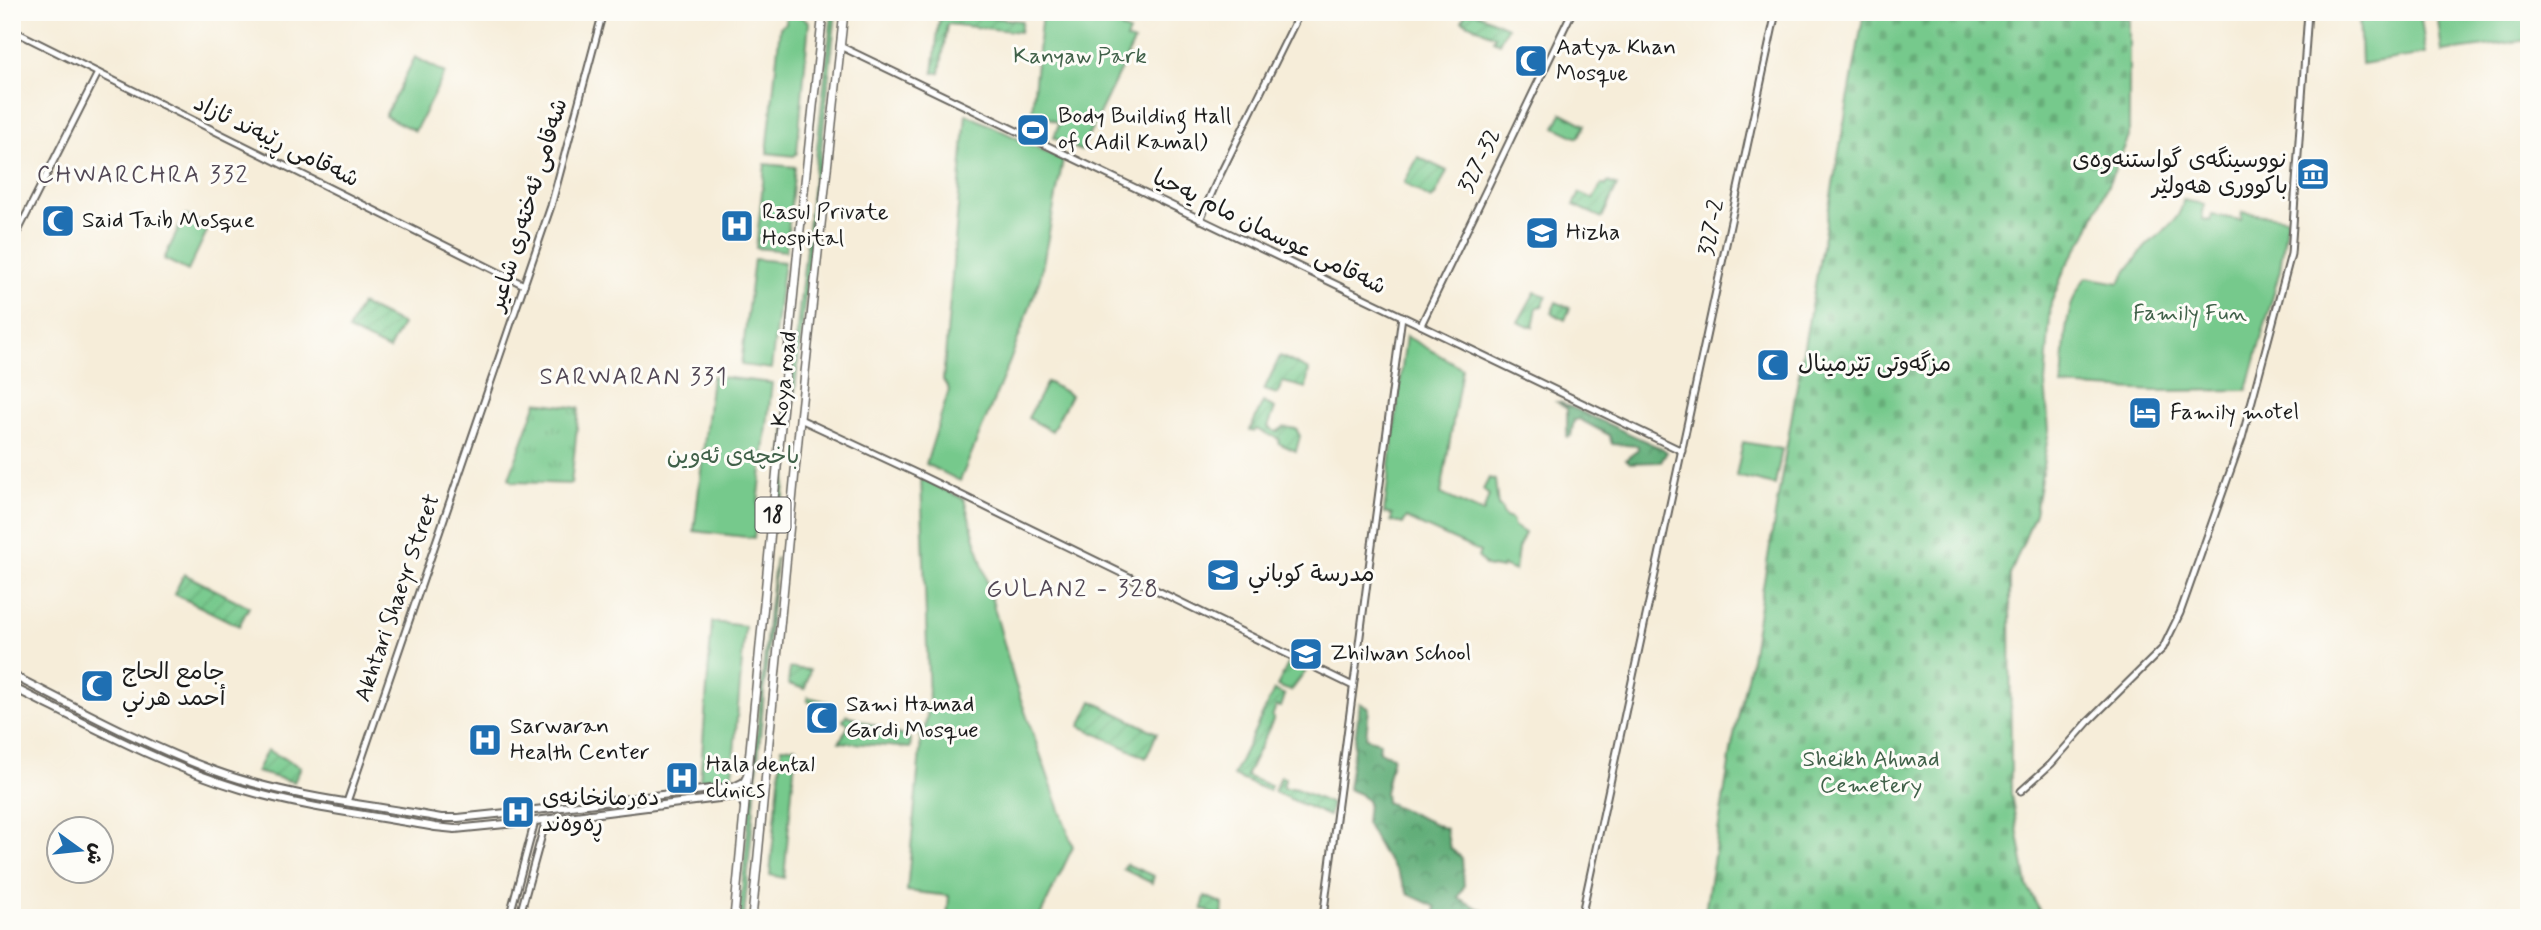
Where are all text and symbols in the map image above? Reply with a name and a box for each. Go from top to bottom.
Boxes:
place label: Aatya Khan Mosque [1556,33,1676,89]
park label: Kanyaw Park [1013,42,1147,72]
mosque icon: Aatya Khan Mosque [1512,42,1550,80]
street label: شەقامی ڕێبەند ئازاد [187,89,364,197]
street label: شەقامی ئەختەری شاعیر [482,95,576,317]
place label: Body Building Hall of (Adil Kamal) [1058,102,1231,158]
sports icon: Body Building Hall of (Adil Kamal) [1014,111,1052,149]
street label: 327-32 [1452,124,1508,198]
place label: نووسینگەی گواستنەوەی باکووری هەولێر [2072,146,2288,202]
museum icon: نووسینگەی گواستنەوەی باکووری هەولێر [2294,155,2332,193]
district label: CHWARCHRA 332 [37,160,249,191]
street label: شەقامی عوسمان مام یەحیا [1147,163,1391,304]
street label: 327-2 [1692,197,1732,259]
place label: Rasul Private Hospital [762,198,889,254]
mosque icon: Said Taib Mosque [39,202,77,240]
place label: Said Taib Mosque [82,206,255,236]
hospital icon: Rasul Private Hospital [718,207,756,245]
school or university icon: Hizha [1523,214,1561,252]
place label: Hizha [1566,218,1620,248]
park label: Family Fun [2133,299,2247,329]
street label: Koya road [765,330,805,428]
mosque icon: مزگەوتی تێرمینال [1754,346,1792,384]
place label: مزگەوتی تێرمینال [1798,350,1951,380]
district label: SARWARAN 331 [539,362,729,393]
hotel icon: Family motel [2126,394,2164,432]
place label: Family motel [2170,398,2299,428]
park label: باخچەی ئەوین [667,442,799,472]
street label: Akhtari Shaeyr Street [348,490,448,706]
road number: 18 [756,498,790,532]
school or university icon: مدرسة كوباني [1204,556,1242,594]
place label: مدرسة كوباني [1248,560,1375,594]
district label: GULAN2 - 328 [986,574,1160,605]
school or university icon: Zhilwan school [1287,635,1325,673]
place label: Zhilwan school [1330,639,1471,669]
place label: جامع الحاج أحمد هرني [122,658,226,718]
mosque icon: جامع الحاج أحمد هرني [78,667,116,705]
place label: Sami Hamad Gardi Mosque [846,690,979,746]
mosque icon: Sami Hamad Gardi Mosque [803,699,841,737]
place label: Sarwaran Health Center [510,712,650,768]
hospital icon: Sarwaran Health Center [466,721,504,759]
park label: Sheikh Ahmad Cemetery [1802,745,1940,801]
place label: Hala dental clinics [706,750,815,806]
hospital icon: Hala dental clinics [663,759,701,797]
place label: دەرمانخانەی ڕەوەند [542,784,659,842]
hospital icon: دەرمانخانەی ڕەوەند [499,793,537,831]
north arrow [46,814,116,884]
text: ش [80,841,110,867]

